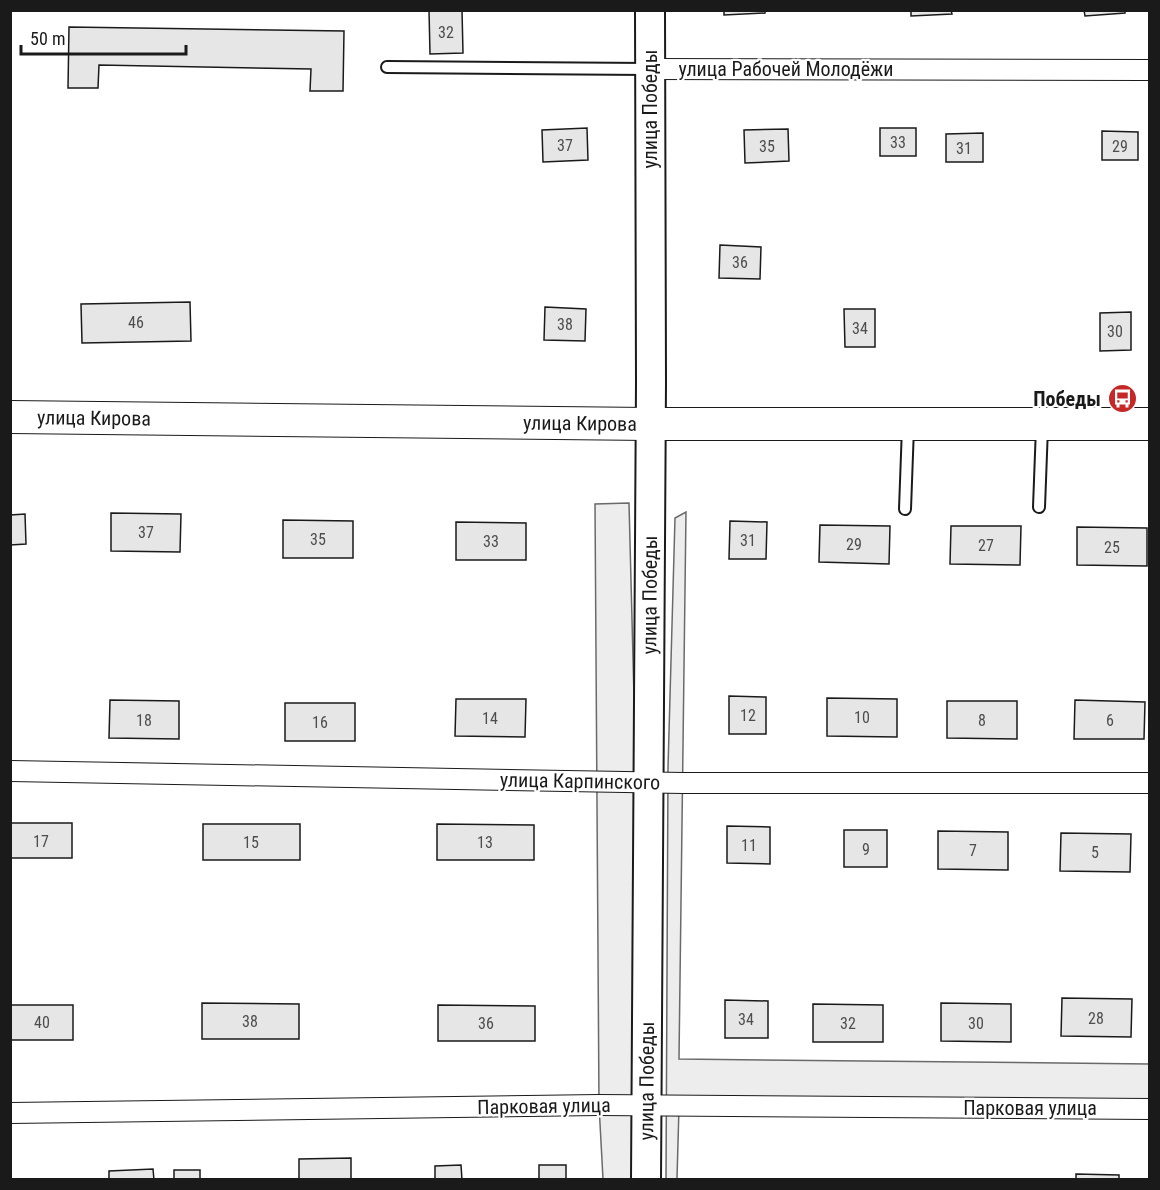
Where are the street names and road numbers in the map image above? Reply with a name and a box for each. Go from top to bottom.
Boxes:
street label: улица Победы [638,50,662,168]
street label: улица Рабочей Молодёжи [678,57,894,81]
street label: улица Кирова [37,405,151,431]
street label: улица Кирова [523,411,637,436]
street label: улица Победы [637,535,662,655]
street label: улица Карпинского [500,768,660,794]
street label: улица Победы [634,1021,659,1141]
street label: Парковая улица [477,1093,611,1119]
street label: Парковая улица [963,1096,1097,1120]

